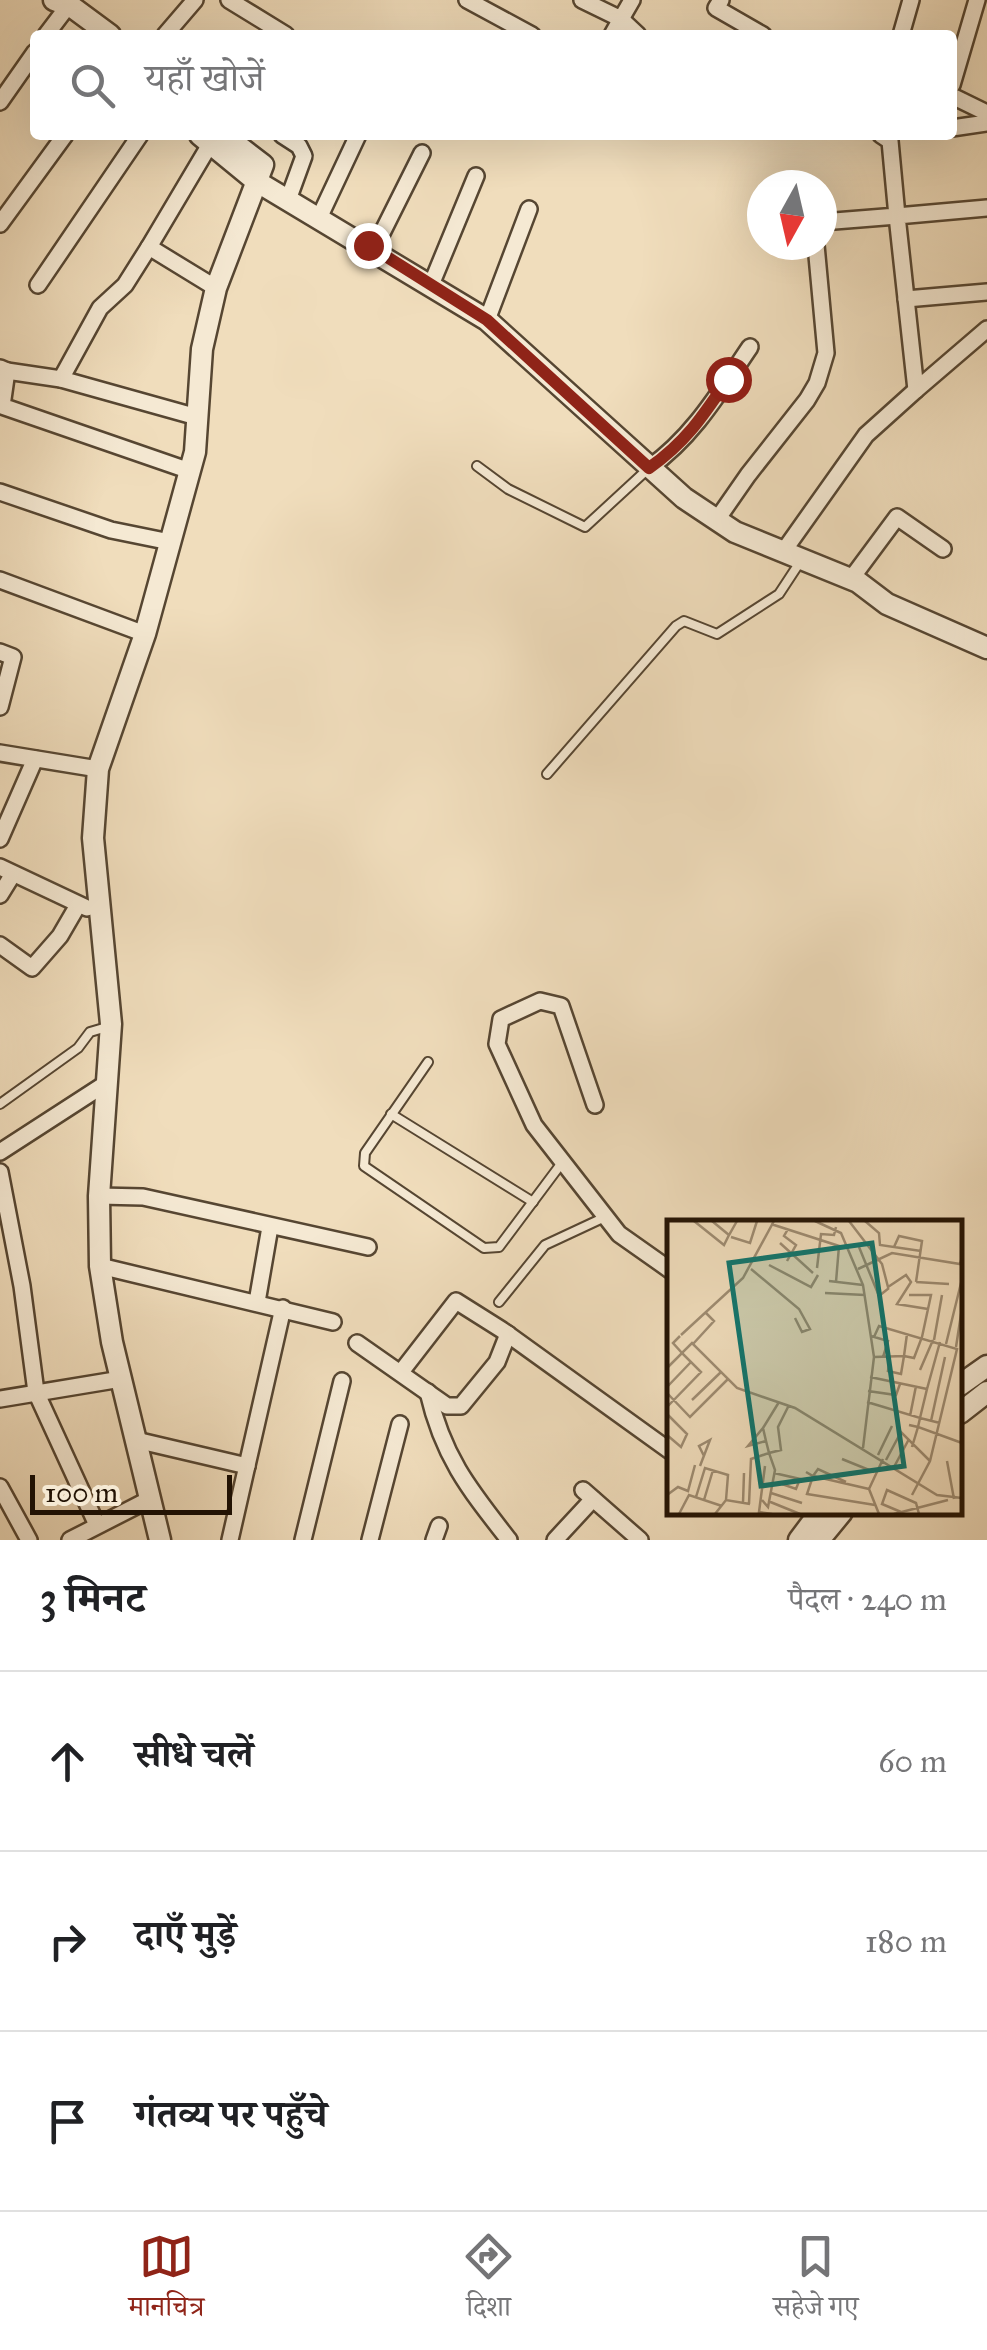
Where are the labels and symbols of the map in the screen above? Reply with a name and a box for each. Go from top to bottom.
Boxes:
north arrow [747,170,837,260]
route end [346,223,392,269]
route start [706,357,752,403]
inset map [667,1220,962,1515]
scale bar [30,1470,232,1514]

